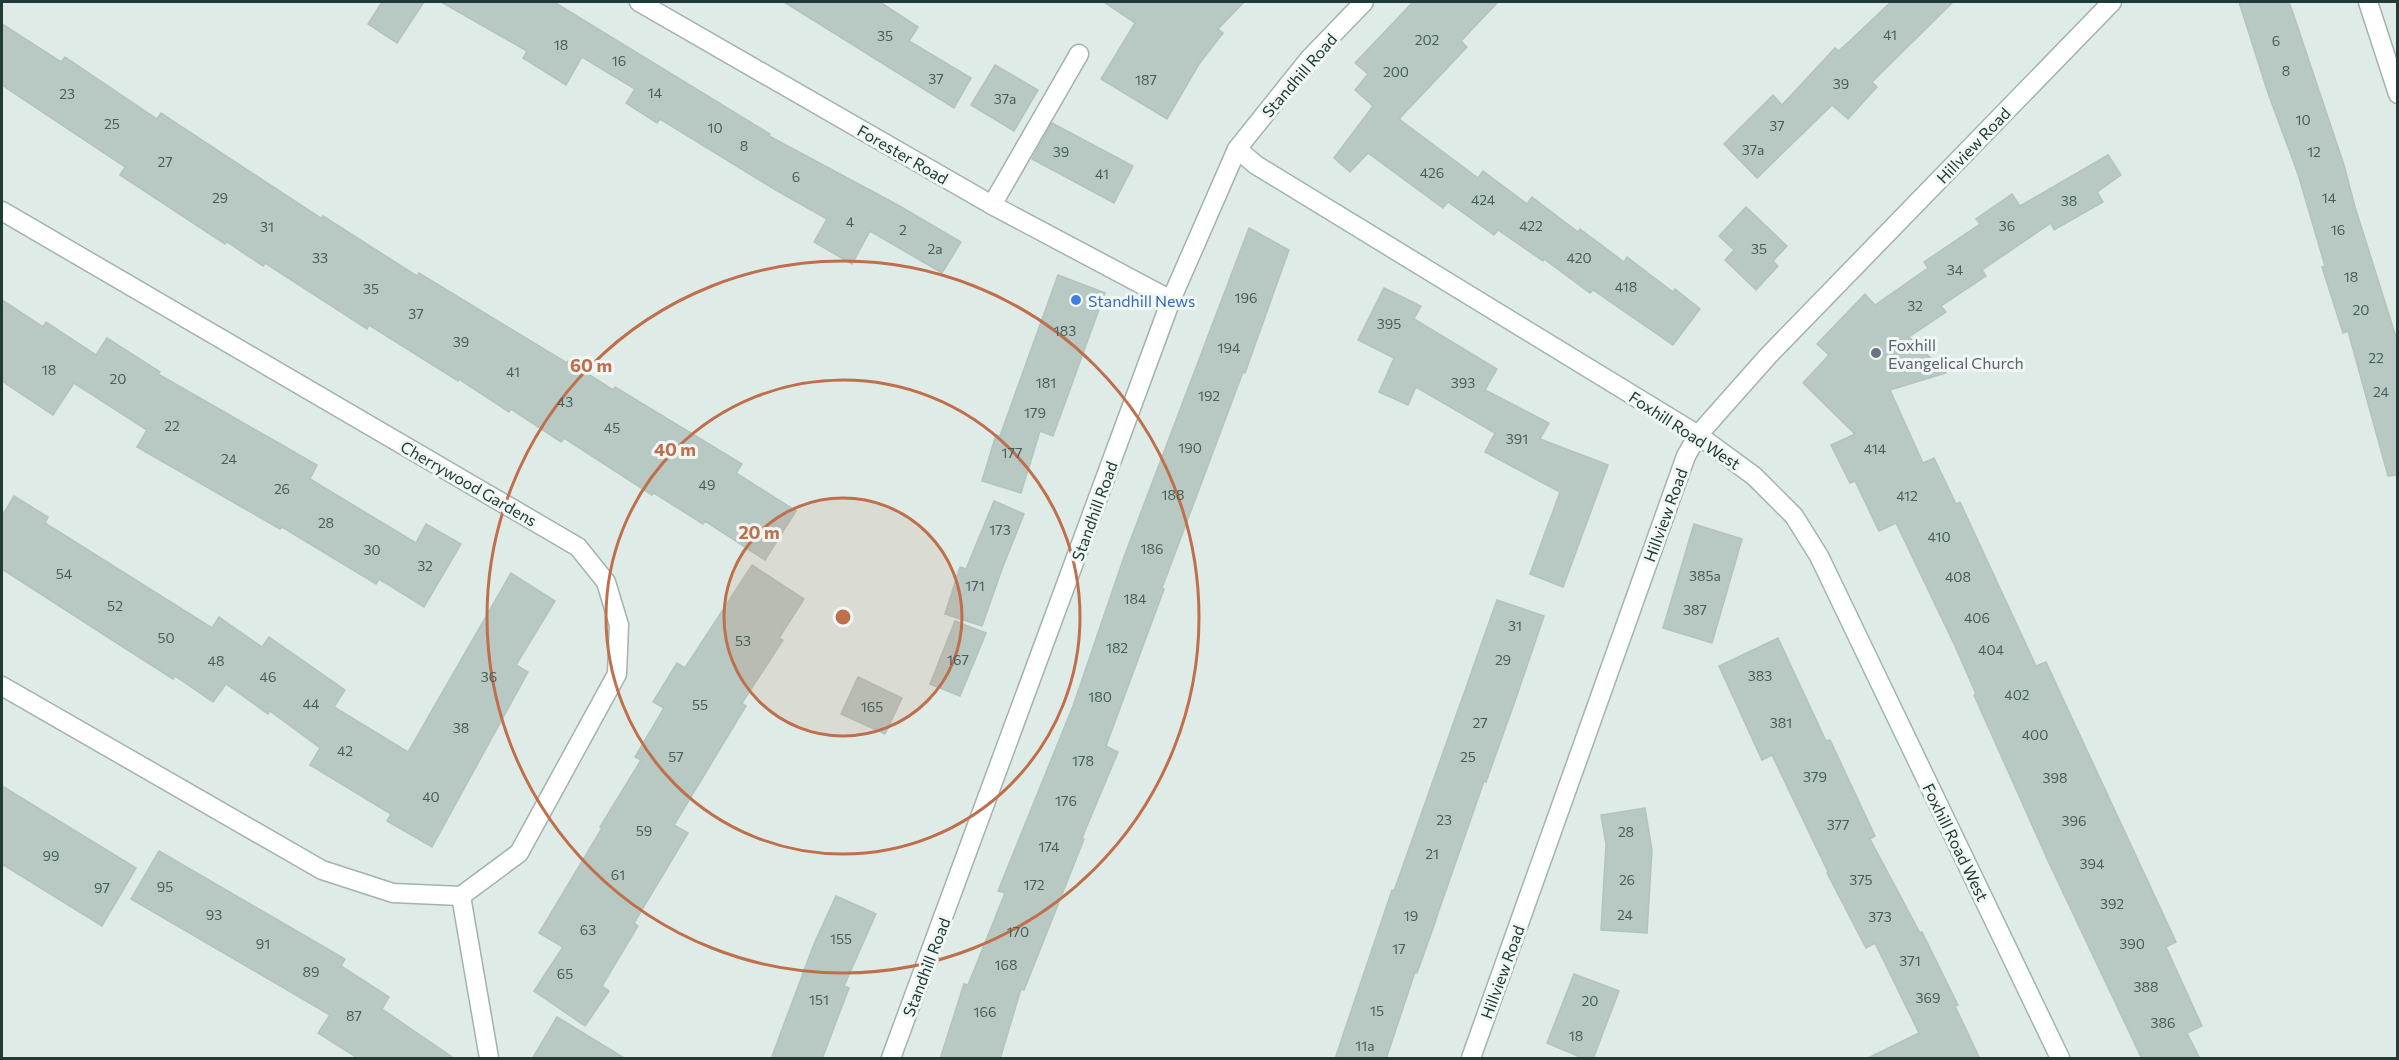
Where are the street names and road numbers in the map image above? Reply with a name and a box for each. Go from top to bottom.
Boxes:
street label: Standhill Road [1258,29,1340,121]
street label: Hillview Road [1932,103,2014,187]
street label: Forester Road [854,120,952,188]
street label: Foxhill Road West [1626,387,1745,473]
street label: Cherrywood Gardens [398,436,540,530]
street label: Standhill Road [1067,459,1121,563]
street label: Hillview Road [1639,466,1691,564]
street label: Foxhill Road West [1919,780,1993,904]
street label: Standhill Road [898,915,954,1019]
street label: Hillview Road [1476,923,1528,1021]

